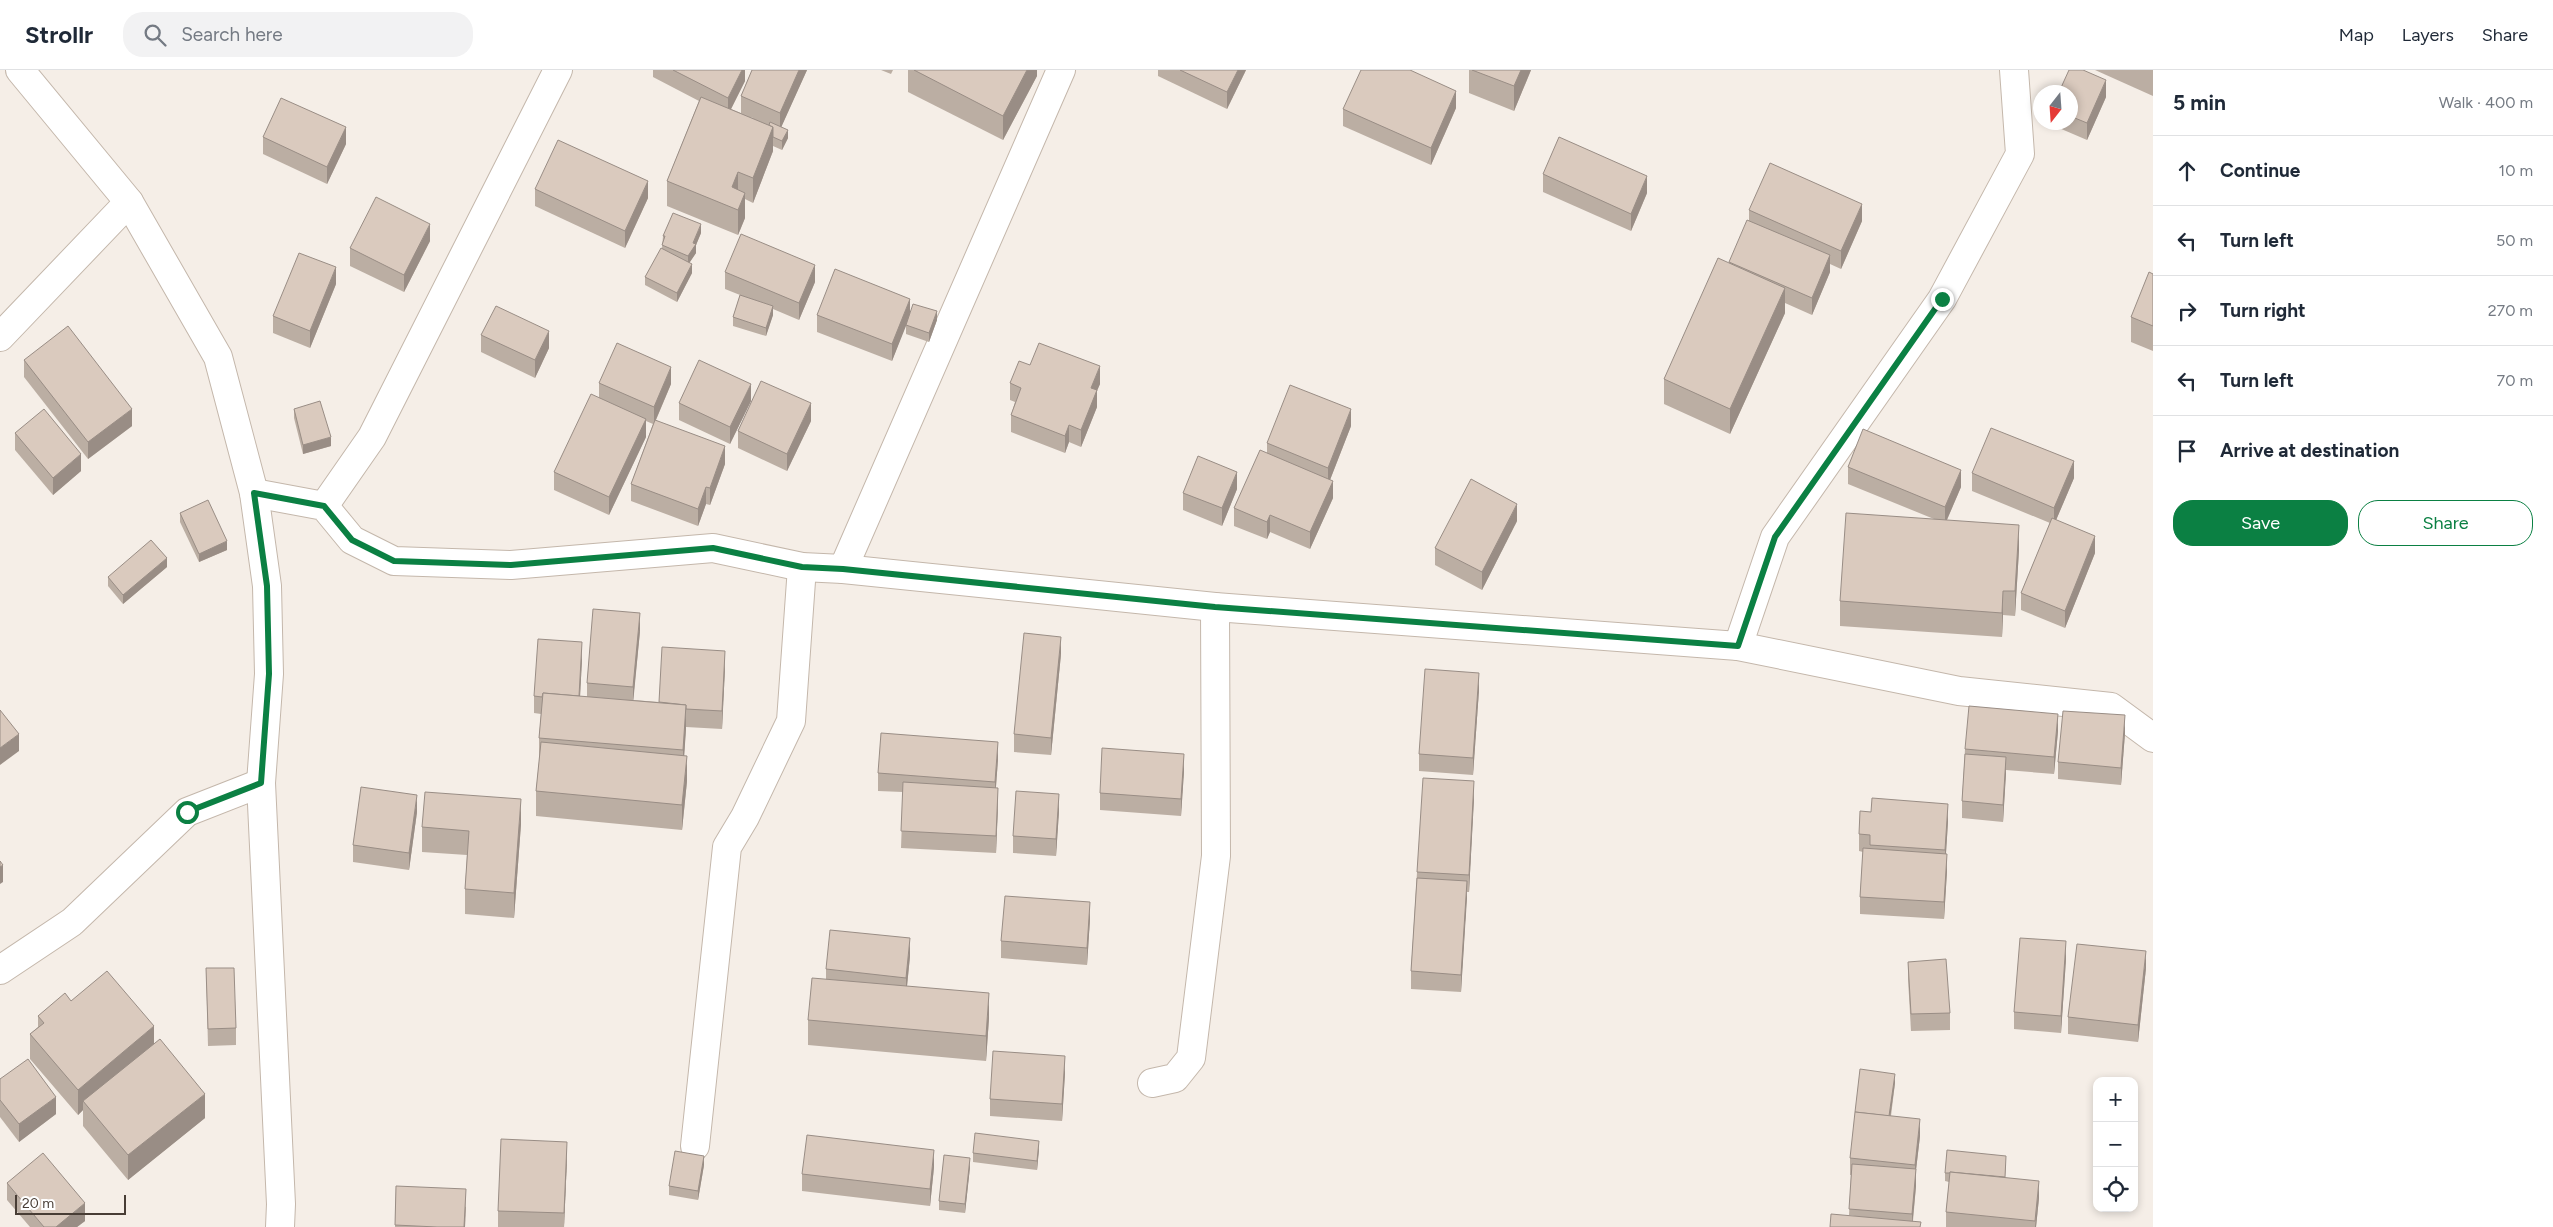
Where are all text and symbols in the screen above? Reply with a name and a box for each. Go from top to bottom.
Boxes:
search box [123,12,473,57]
text: Strollr [25,20,93,49]
icon: search [141,21,169,49]
text: Search here [181,23,283,46]
text: Map [2339,24,2374,46]
text: Layers [2402,24,2454,46]
text: Share [2482,24,2528,46]
north arrow [2033,85,2078,130]
text: 5 min [2173,90,2226,115]
text: Walk · 400 m [2439,93,2533,112]
icon: ahead [2173,157,2201,185]
text: Continue [2220,159,2300,182]
text: 10 m [2499,161,2533,180]
icon: left [2173,227,2201,255]
text: Turn left [2220,229,2294,252]
text: 50 m [2496,231,2533,250]
route end [1931,288,1954,311]
icon: right [2173,297,2201,325]
text: Turn right [2220,299,2306,322]
text: 270 m [2488,301,2533,320]
icon: left [2173,367,2201,395]
text: Turn left [2220,369,2294,392]
text: 70 m [2497,371,2533,390]
icon: arrive [2173,437,2201,465]
text: Arrive at destination [2220,439,2399,462]
button: Save [2173,500,2348,546]
button: Share [2358,500,2533,546]
route start [176,801,199,824]
map controls [2093,1077,2138,1212]
button: + [2093,1077,2138,1122]
button: − [2093,1122,2138,1167]
button: locate [2093,1167,2138,1212]
scale bar [15,1192,126,1215]
text: 20 m [22,1195,54,1212]

